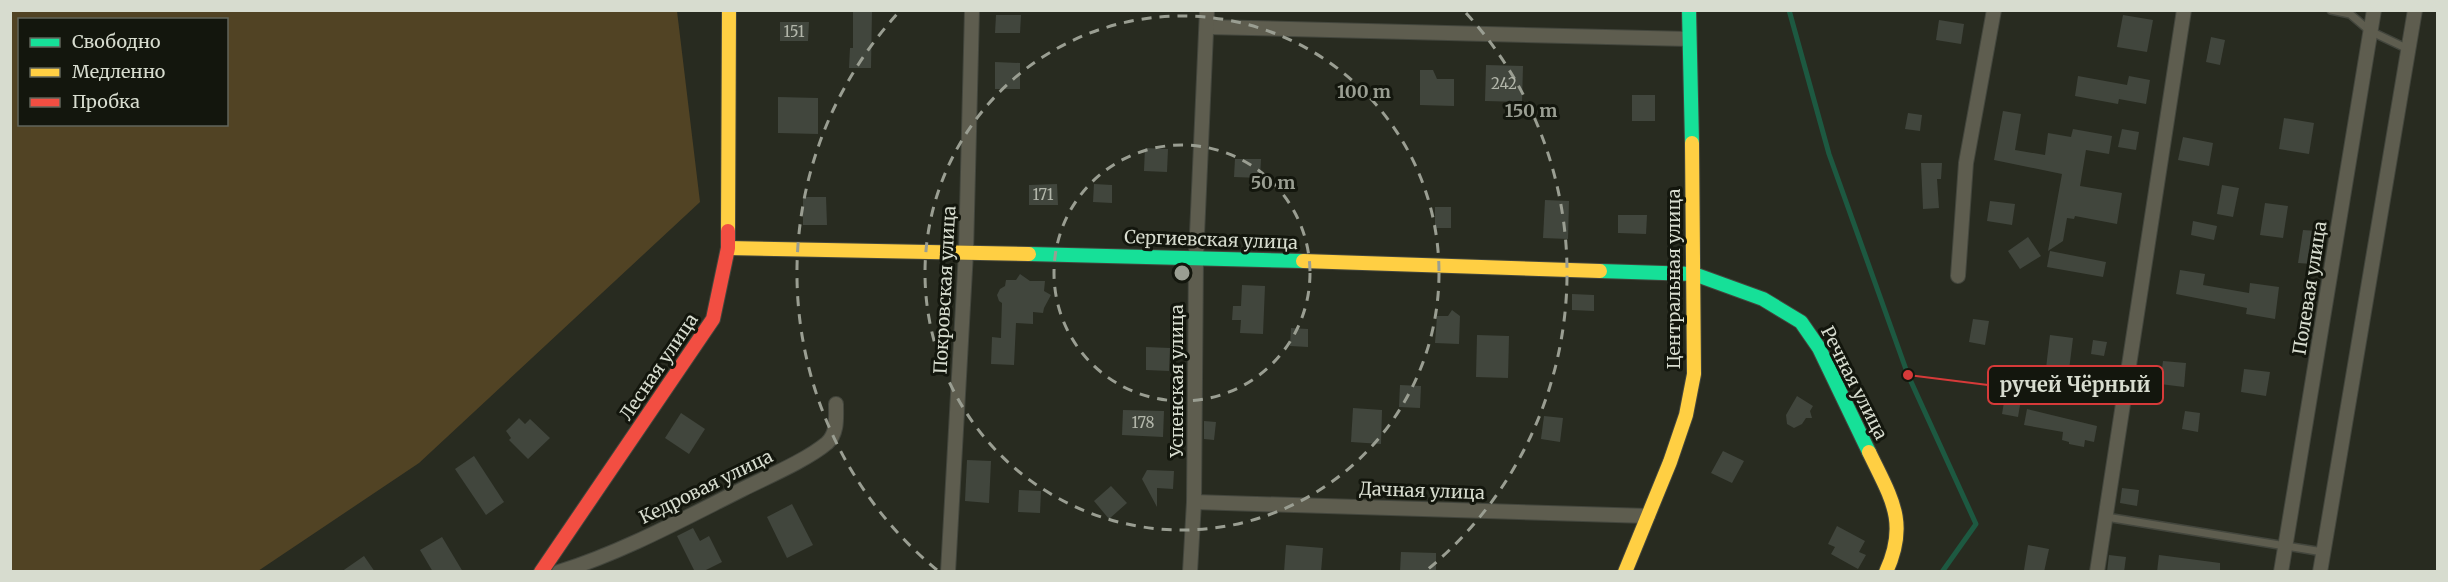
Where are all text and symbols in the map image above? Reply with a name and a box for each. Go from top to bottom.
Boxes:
legend [18,18,228,126]
house number: 151 [783,22,805,41]
text: Свободно [72,30,160,53]
text: Медленно [72,60,165,83]
house number: 242 [1491,74,1517,93]
text: 100 m [1337,80,1391,103]
text: Пробка [72,90,140,113]
text: 150 m [1505,99,1557,122]
text: 50 m [1251,171,1295,194]
house number: 171 [1033,185,1054,204]
street label: Центральная улица [1662,188,1685,369]
street label: Покровская улица [929,205,960,375]
street label: Полевая улица [2288,219,2331,357]
street label: Сергиевская улица [1124,225,1299,254]
centre of rings [1172,263,1192,283]
street label: Успенская улица [1165,304,1188,459]
street label: Лесная улица [614,309,703,424]
street label: Речная улица [1816,322,1893,444]
callout: ручей Чёрный [1988,366,2163,404]
text: ручей Чёрный [1999,372,2151,397]
house number: 178 [1132,413,1155,432]
street label: Кедровая улица [635,444,777,529]
street label: Дачная улица [1359,477,1486,504]

